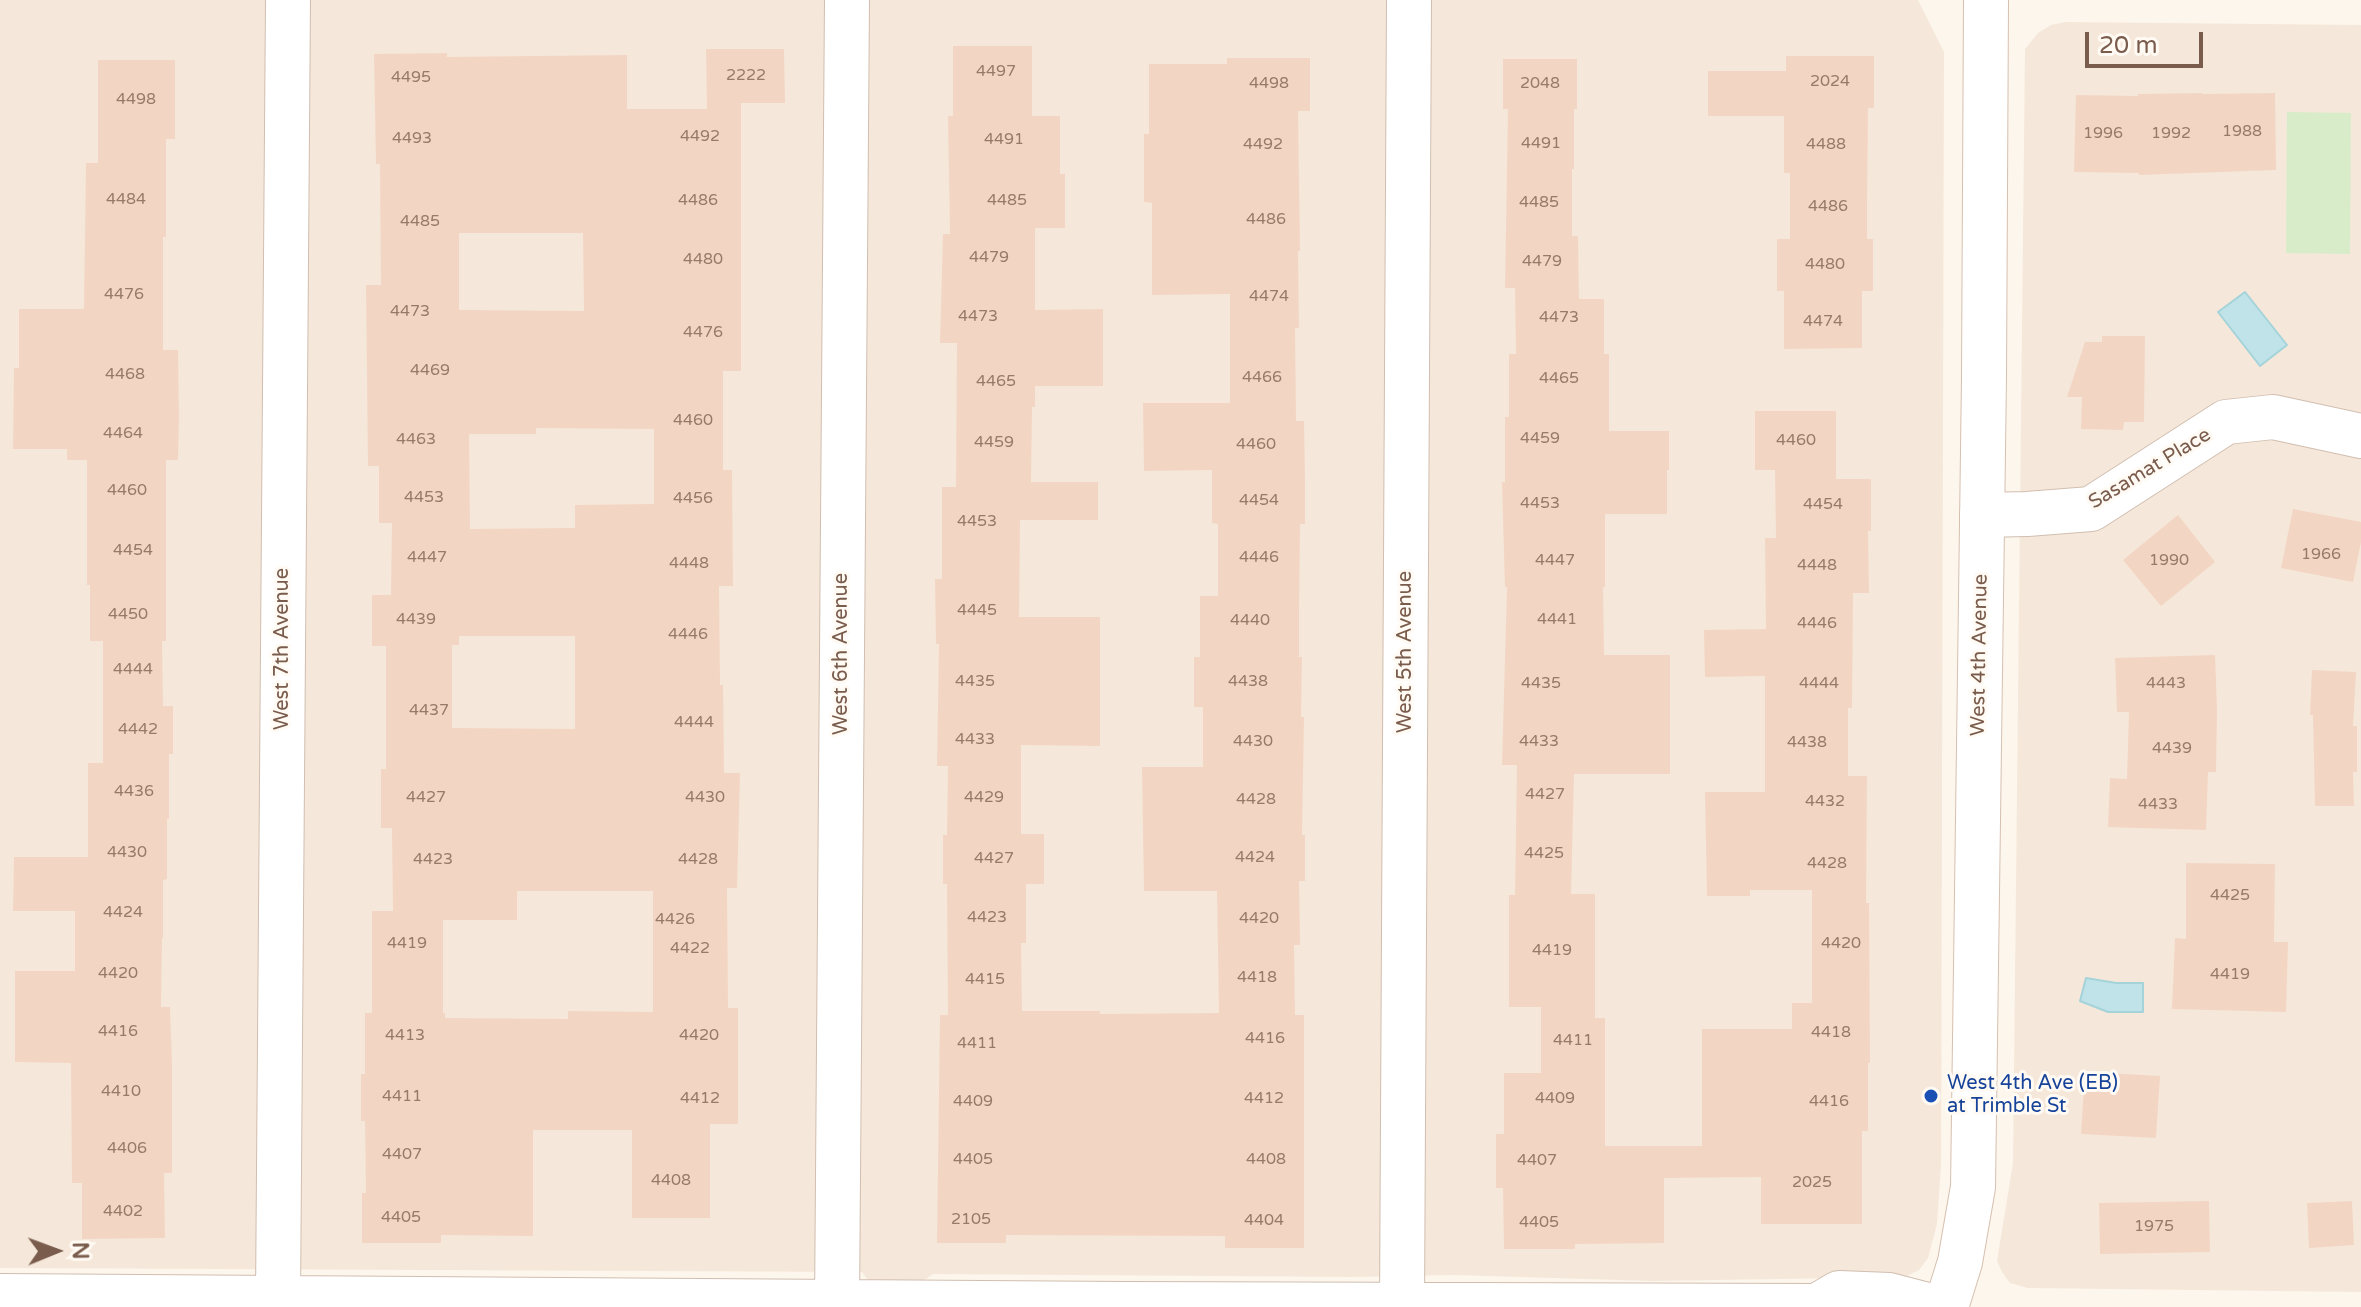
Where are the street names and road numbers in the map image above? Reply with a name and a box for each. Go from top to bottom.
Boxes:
street label: Sasamat Place [2085,423,2215,515]
street label: West 7th Avenue [271,568,295,730]
street label: West 5th Avenue [1394,571,1418,733]
street label: West 6th Avenue [830,573,854,735]
street label: West 4th Avenue [1967,574,1993,736]

